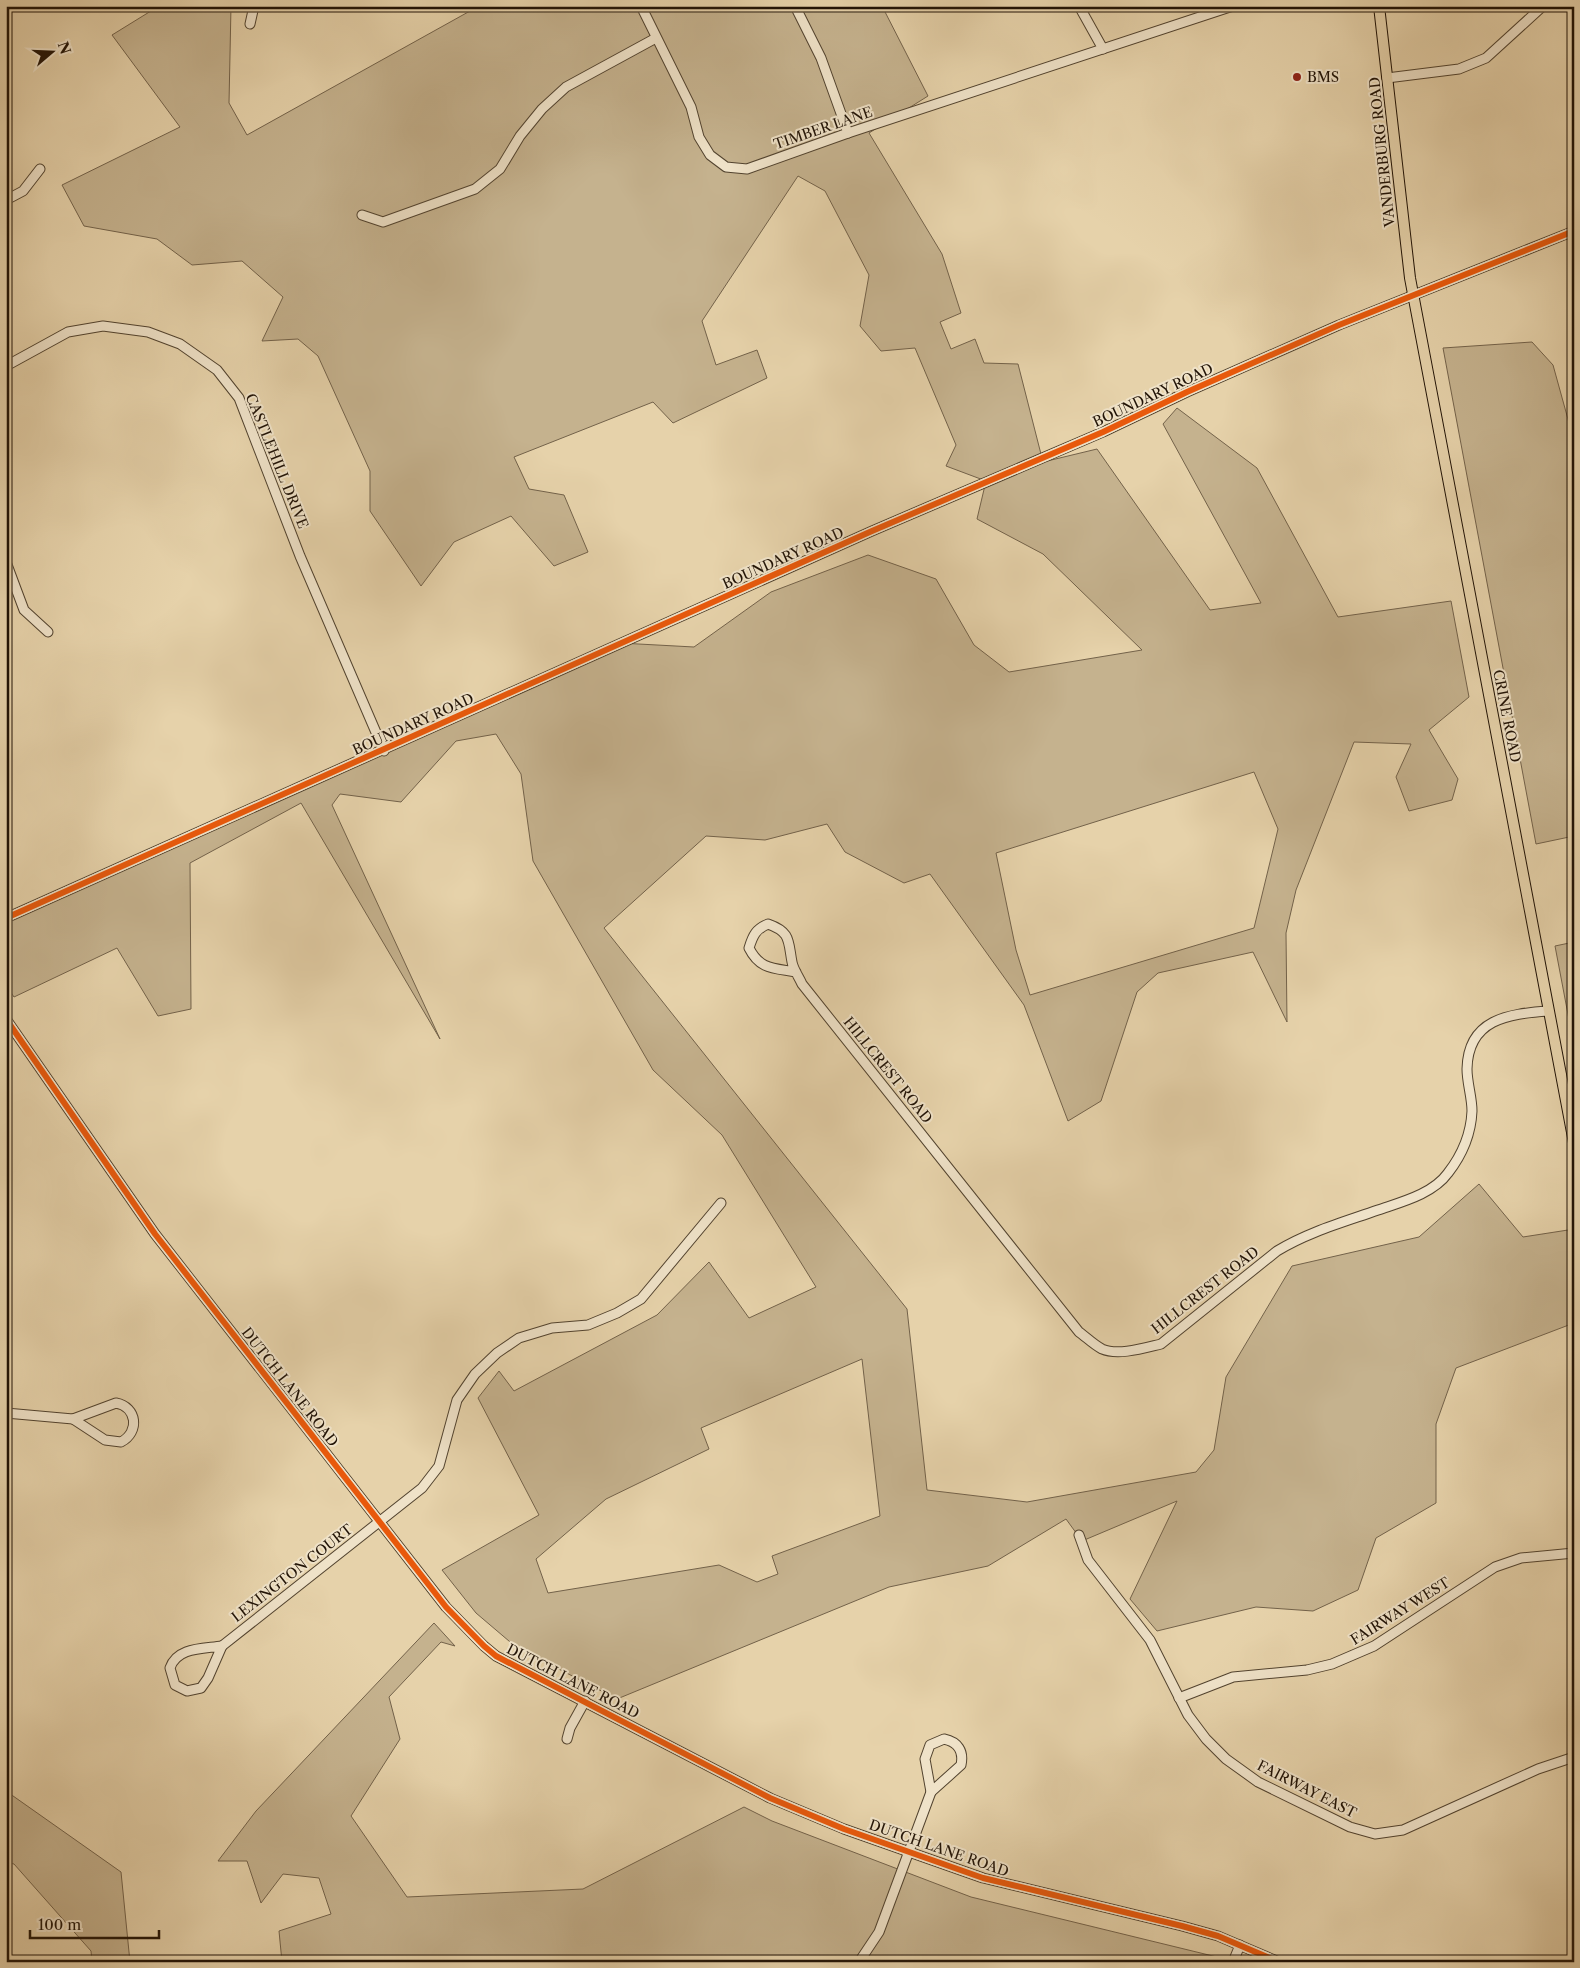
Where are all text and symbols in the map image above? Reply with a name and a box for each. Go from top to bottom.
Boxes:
north arrow [28,28,78,78]
text: N [54,39,75,56]
place label: BMS [1307,68,1339,86]
marker: BMS [1291,71,1303,83]
street label: VANDERBURG ROAD [1365,76,1399,229]
street label: TIMBER LANE [771,103,875,153]
street label: BOUNDARY ROAD [1090,359,1216,431]
street label: CASTLEHILL DRIVE [242,391,312,531]
street label: BOUNDARY ROAD [720,523,846,593]
street label: CRINE ROAD [1489,668,1525,764]
street label: BOUNDARY ROAD [350,689,476,759]
street label: HILLCREST ROAD [840,1013,936,1127]
street label: HILLCREST ROAD [1148,1242,1262,1338]
street label: DUTCH LANE ROAD [238,1324,342,1450]
street label: LEXINGTON COURT [228,1520,357,1626]
street label: FAIRWAY WEST [1347,1573,1453,1649]
street label: DUTCH LANE ROAD [504,1640,642,1722]
street label: FAIRWAY EAST [1254,1756,1360,1822]
street label: DUTCH LANE ROAD [867,1816,1011,1880]
scale bar [30,1908,159,1940]
text: 100 m [38,1915,81,1934]

